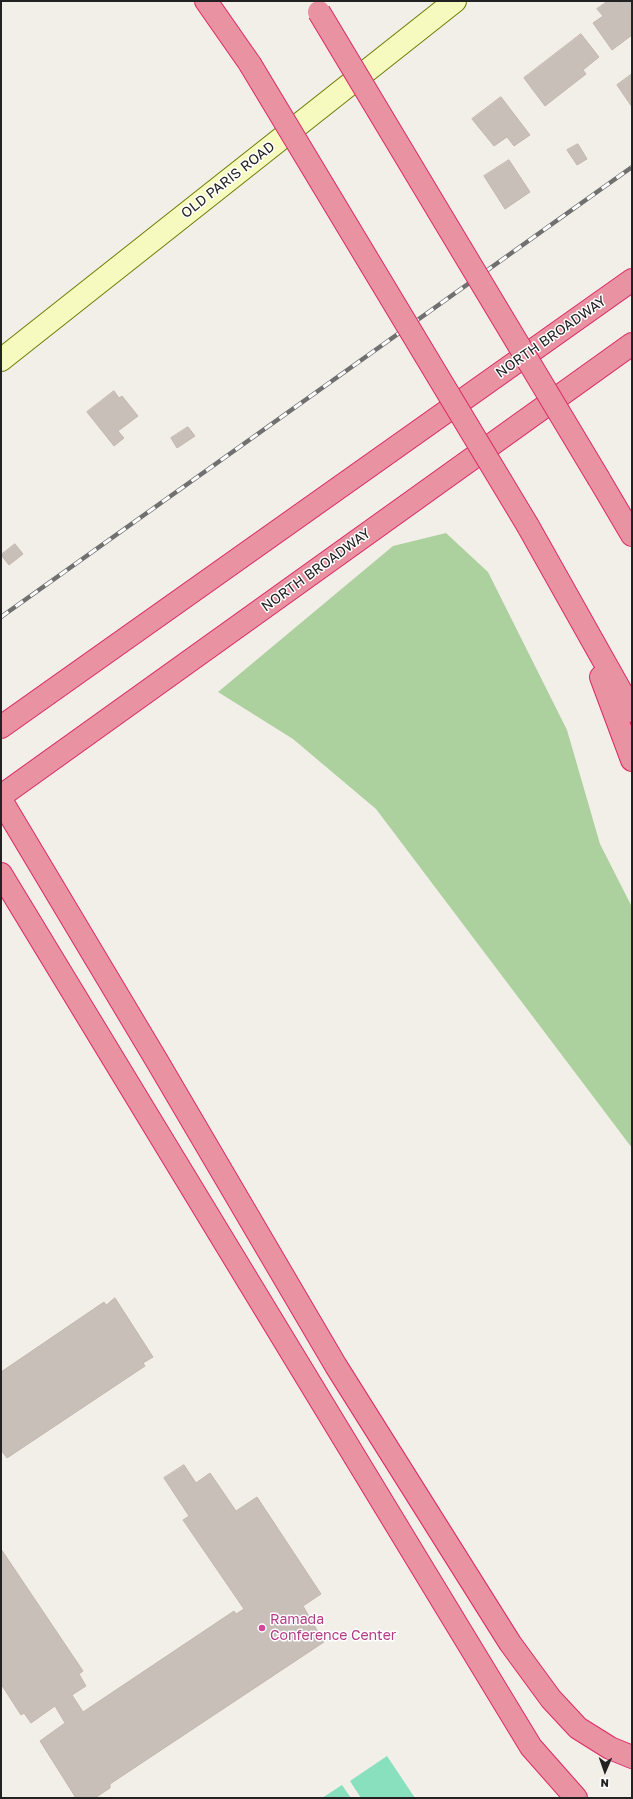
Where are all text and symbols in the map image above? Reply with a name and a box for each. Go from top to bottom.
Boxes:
street label: OLD PARIS ROAD [178,138,278,222]
street label: NORTH BROADWAY [493,293,609,381]
street label: NORTH BROADWAY [258,525,374,615]
place label: Ramada Conference Center [270,1612,396,1644]
marker: Ramada Conference Center [257,1623,267,1633]
north arrow [585,1751,625,1791]
text: N [600,1777,609,1790]

